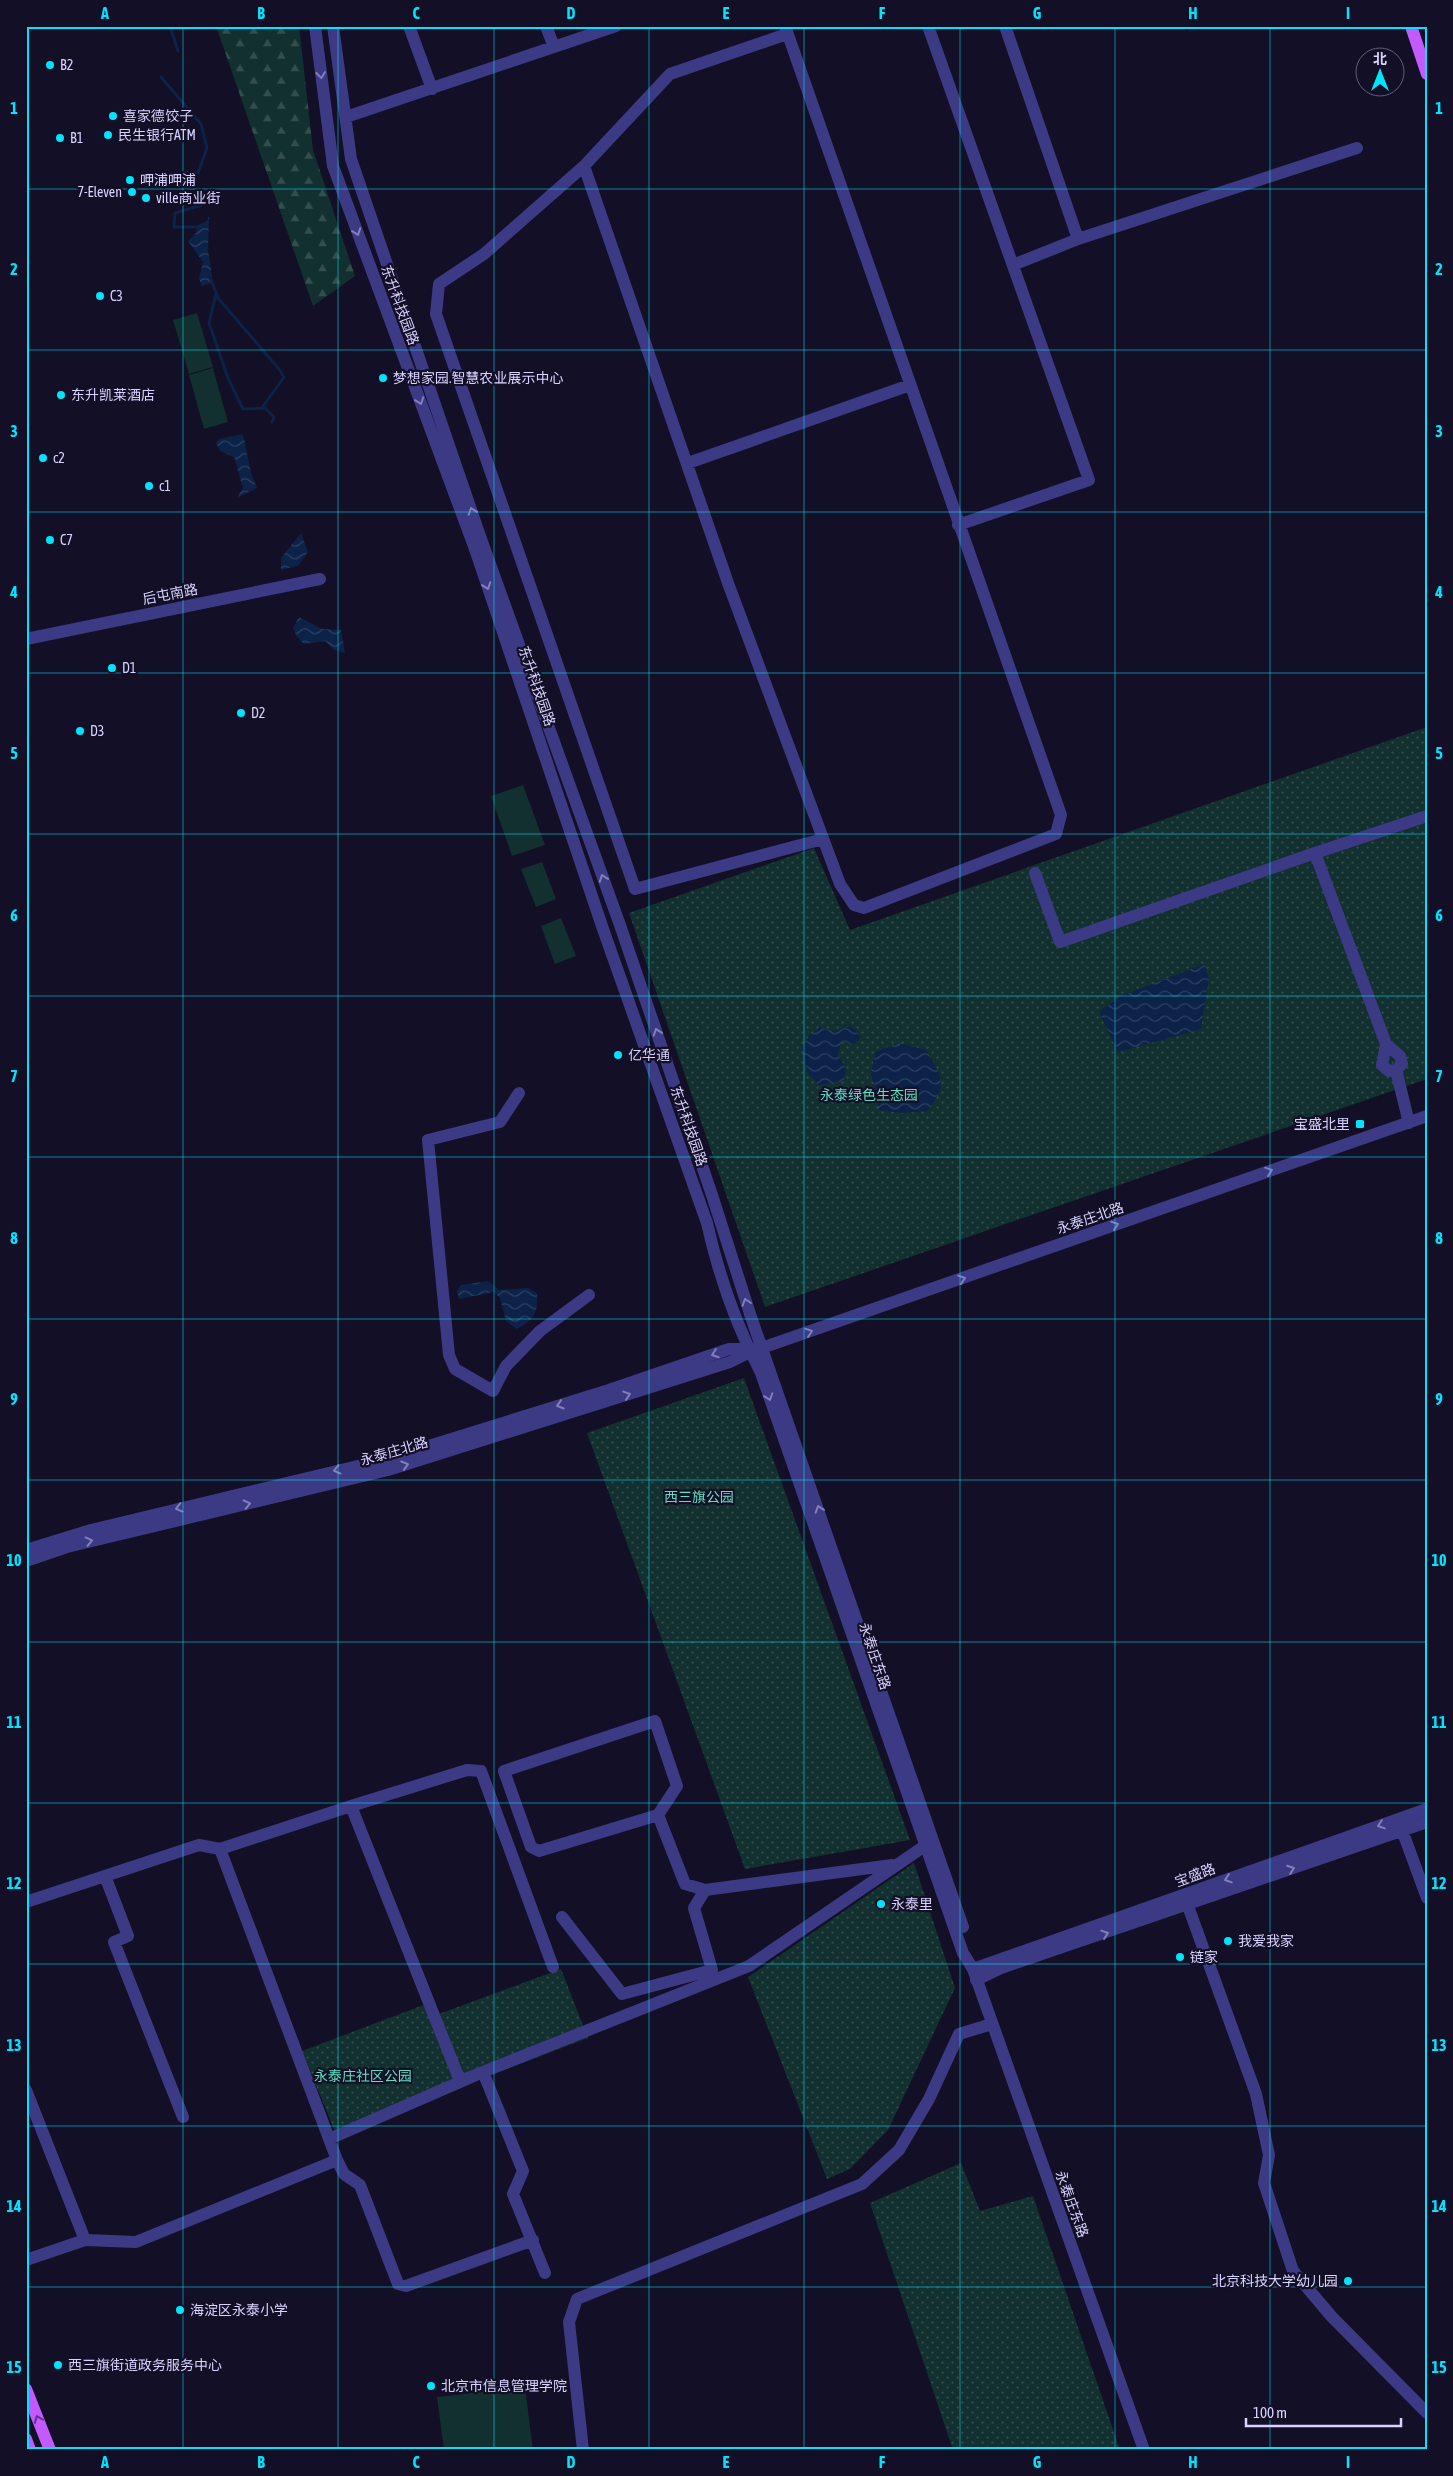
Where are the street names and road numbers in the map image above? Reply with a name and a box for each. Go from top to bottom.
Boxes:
street label: 东升科技园路 [378,263,422,347]
street label: 后屯南路 [141,581,199,607]
street label: 东升科技园路 [516,644,558,728]
street label: 东升科技园路 [668,1084,710,1168]
street label: 永泰庄北路 [1054,1199,1126,1237]
street label: 永泰庄北路 [358,1434,430,1468]
street label: 永泰庄东路 [856,1620,894,1692]
street label: 宝盛路 [1173,1860,1217,1890]
street label: 永泰庄东路 [1053,2168,1091,2240]

